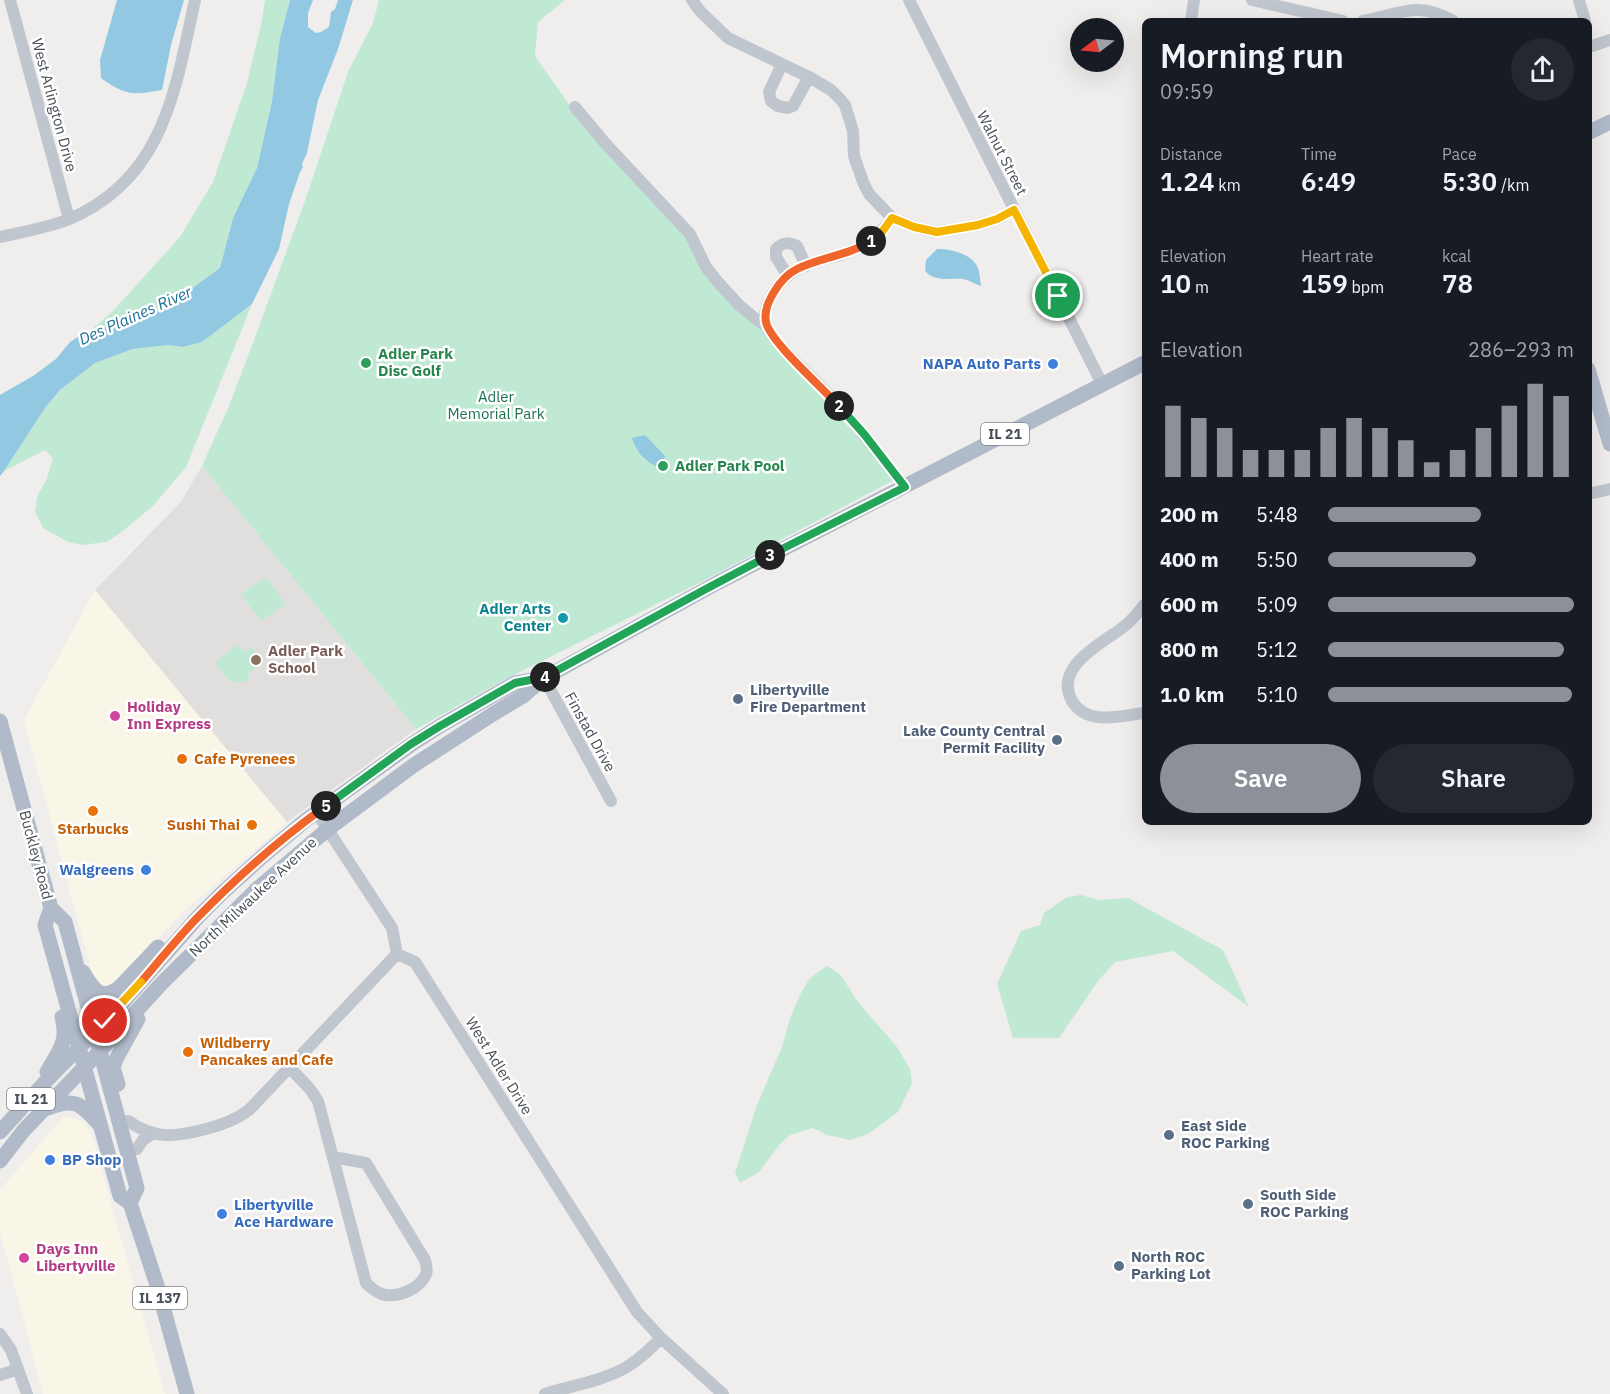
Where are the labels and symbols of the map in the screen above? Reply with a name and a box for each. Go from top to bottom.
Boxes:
north arrow [1070,18,1124,72]
street label: West Arlington Drive [28,36,81,174]
street label: Walnut Street [973,107,1032,198]
pin: 1 [856,226,886,256]
pin [1032,270,1083,321]
water label: Des Plaines River [75,281,196,349]
place label: Adler Park Disc Golf [378,344,453,380]
place label: NAPA Auto Parts [923,354,1041,373]
marker: Adler Park Disc Golf [359,356,373,370]
marker: NAPA Auto Parts [1046,357,1060,371]
park label: Adler Memorial Park [447,387,545,423]
pin: 2 [824,391,854,421]
road number: IL 21 [981,423,1029,445]
place label: Adler Park Pool [675,456,785,475]
marker: Adler Park Pool [656,459,670,473]
pin: 3 [755,540,785,570]
place label: Adler Arts Center [479,599,551,635]
marker: Adler Arts Center [556,611,570,625]
place label: Adler Park School [268,641,343,677]
marker: Adler Park School [249,653,263,667]
pin: 4 [530,662,560,692]
place label: Libertyville Fire Department [750,680,866,716]
street label: Finstad Drive [561,689,620,775]
marker: Libertyville Fire Department [731,692,745,706]
place label: Holiday Inn Express [127,697,211,733]
marker: Holiday Inn Express [108,709,122,723]
place label: Lake County Central Permit Facility [903,721,1045,757]
marker: Lake County Central Permit Facility [1050,733,1064,747]
place label: Cafe Pyrenees [194,749,296,768]
marker: Cafe Pyrenees [175,752,189,766]
pin: 5 [311,791,341,821]
marker: Starbucks [86,804,100,818]
street label: Buckley Road [15,808,58,902]
place label: Sushi Thai [167,815,240,834]
marker: Sushi Thai [245,818,259,832]
place label: Starbucks [57,819,129,838]
street label: North Milwaukee Avenue [185,833,320,961]
place label: Walgreens [59,860,134,879]
marker: Walgreens [139,863,153,877]
pin [79,995,130,1046]
street label: West Adler Drive [462,1013,537,1118]
place label: Wildberry Pancakes and Cafe [200,1033,333,1069]
marker: Wildberry Pancakes and Cafe [181,1045,195,1059]
road number: IL 21 [7,1088,55,1110]
place label: East Side ROC Parking [1181,1116,1270,1152]
marker: East Side ROC Parking [1162,1128,1176,1142]
place label: BP Shop [62,1150,121,1169]
marker: BP Shop [43,1153,57,1167]
place label: South Side ROC Parking [1260,1185,1349,1221]
place label: Libertyville Ace Hardware [234,1195,334,1231]
marker: South Side ROC Parking [1241,1197,1255,1211]
marker: Libertyville Ace Hardware [215,1207,229,1221]
place label: Days Inn Libertyville [36,1239,115,1275]
place label: North ROC Parking Lot [1131,1247,1211,1283]
marker: Days Inn Libertyville [17,1251,31,1265]
marker: North ROC Parking Lot [1112,1259,1126,1273]
road number: IL 137 [133,1287,187,1309]

